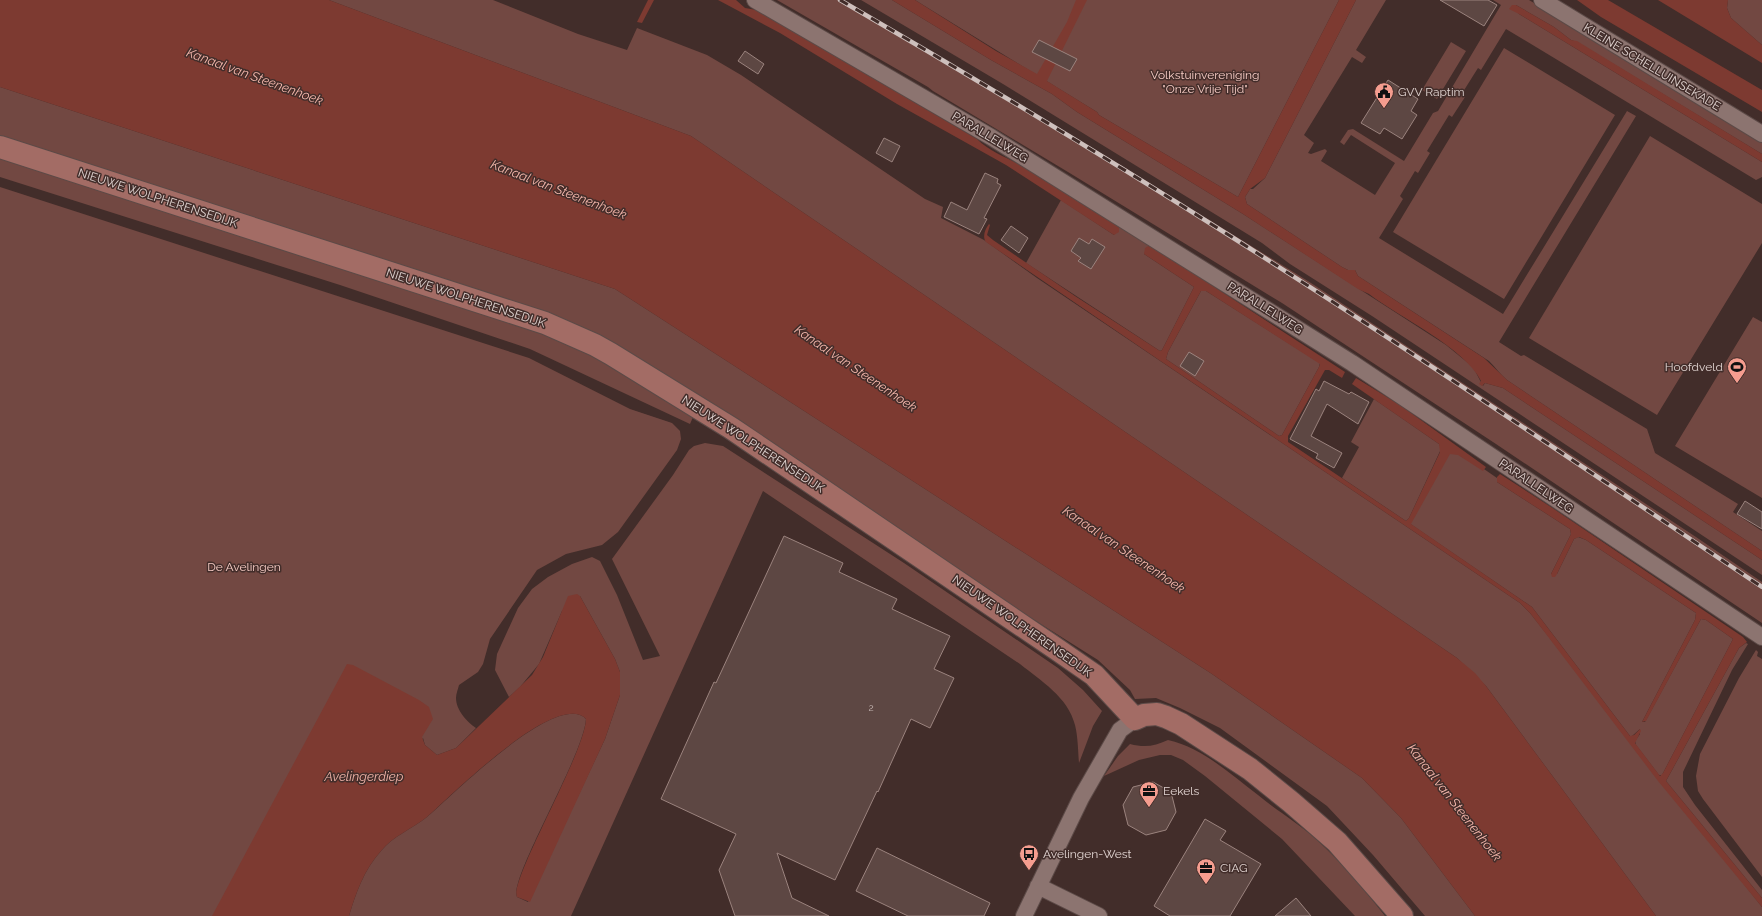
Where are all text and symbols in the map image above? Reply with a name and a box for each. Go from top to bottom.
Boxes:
street label: KLEINE SCHELLUINSEKADE [1581,20,1723,114]
water label: Kanaal van Steenenhoek [184,45,325,108]
park label: Volkstuinvereniging "Onze Vrije Tijd" [1151,68,1259,96]
public building icon: GVV Raptim [1373,81,1395,109]
place label: GVV Raptim [1398,85,1465,99]
street label: PARALLELWEG [949,109,1031,165]
water label: Kanaal van Steenenhoek [489,157,629,222]
street label: NIEUWE WOLPHERENSEDIJK [76,166,240,231]
street label: NIEUWE WOLPHERENSEDIJK [384,266,548,331]
street label: PARALLELWEG [1225,279,1305,337]
water label: Kanaal van Steenenhoek [792,322,920,415]
sports icon: Hoofdveld [1726,356,1748,384]
place label: Hoofdveld [1665,360,1723,374]
street label: NIEUWE WOLPHERENSEDIJK [679,393,827,496]
street label: PARALLELWEG [1496,456,1576,516]
water label: Kanaal van Steenenhoek [1060,503,1188,596]
park label: De Avelingen [207,560,281,574]
street label: NIEUWE WOLPHERENSEDIJK [950,572,1095,680]
house number: 2 [868,702,874,713]
water label: Kanaal van Steenenhoek [1404,741,1505,864]
water label: Avelingerdiep [324,769,404,784]
office icon: Eekels [1138,780,1160,808]
place label: Eekels [1163,784,1200,798]
bus stop icon: Avelingen-West [1018,843,1040,871]
place label: Avelingen-West [1043,847,1132,861]
office icon: CIAG [1195,857,1217,885]
place label: CIAG [1220,861,1248,875]

